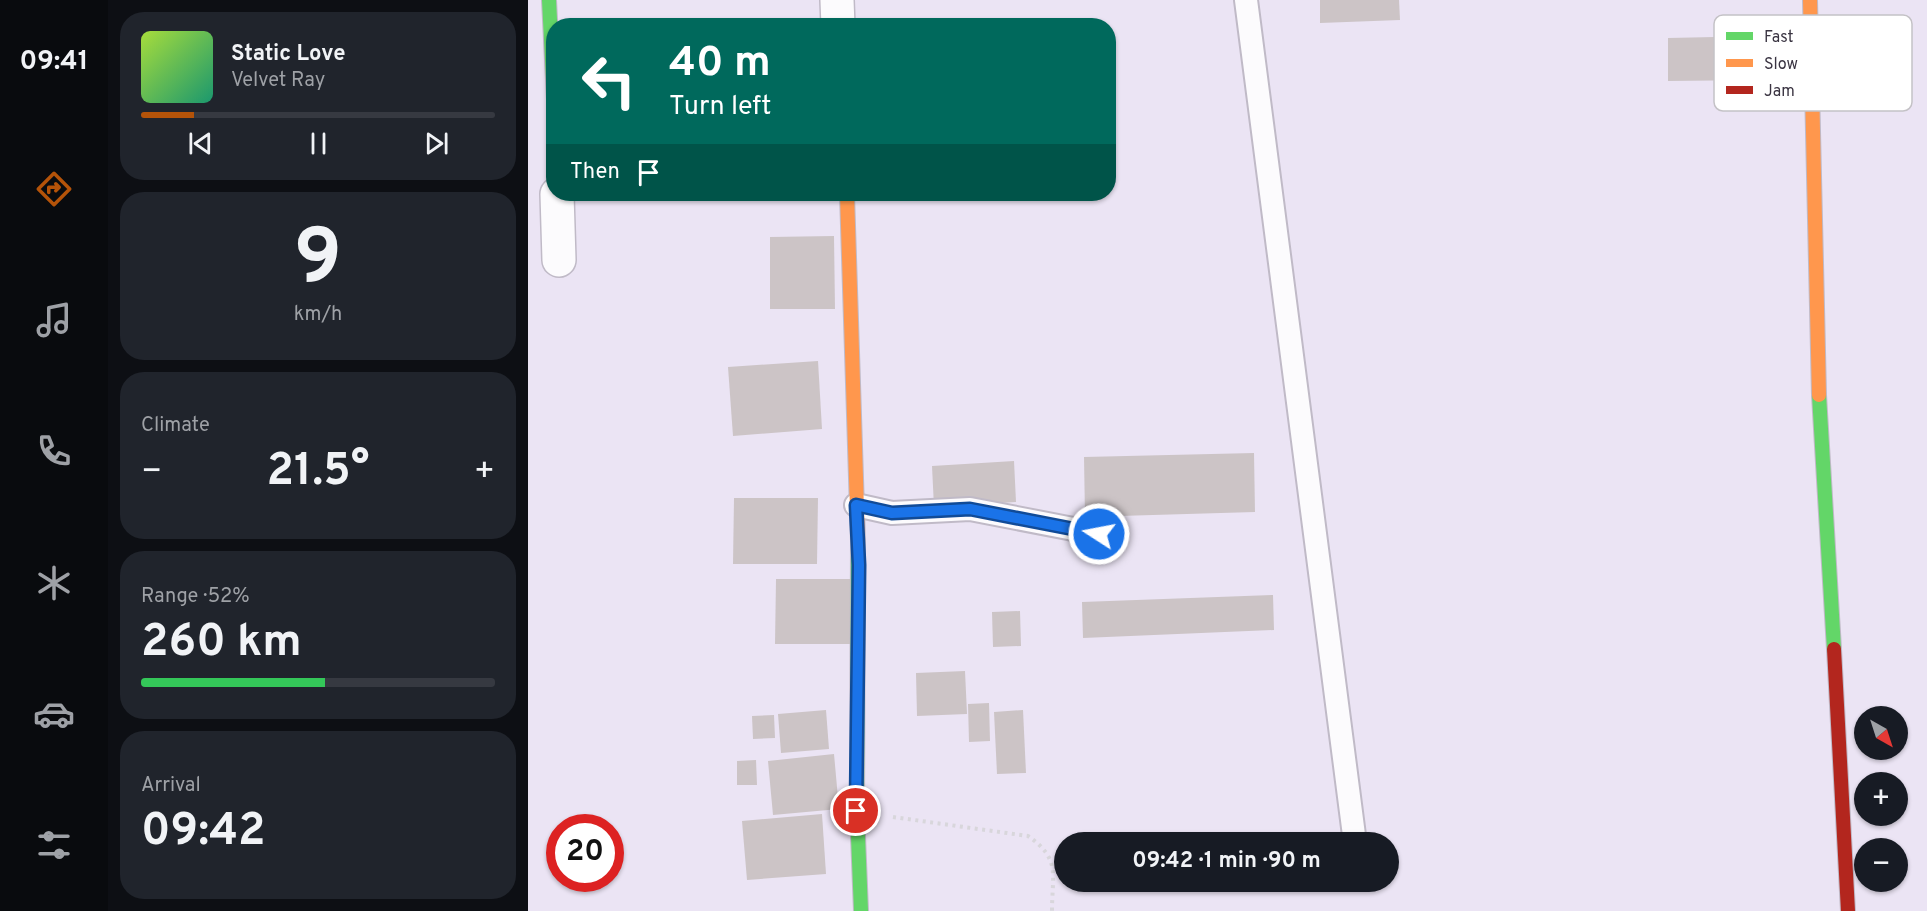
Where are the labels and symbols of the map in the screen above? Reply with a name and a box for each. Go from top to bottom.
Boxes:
legend [1714,15,1912,111]
text: Fast [1764,28,1794,48]
text: Slow [1764,55,1798,75]
text: Jam [1764,82,1795,102]
position arrow [1067,502,1131,566]
north arrow [1854,706,1908,760]
pin [830,785,881,836]
speed limit sign: 20 [546,814,624,892]

